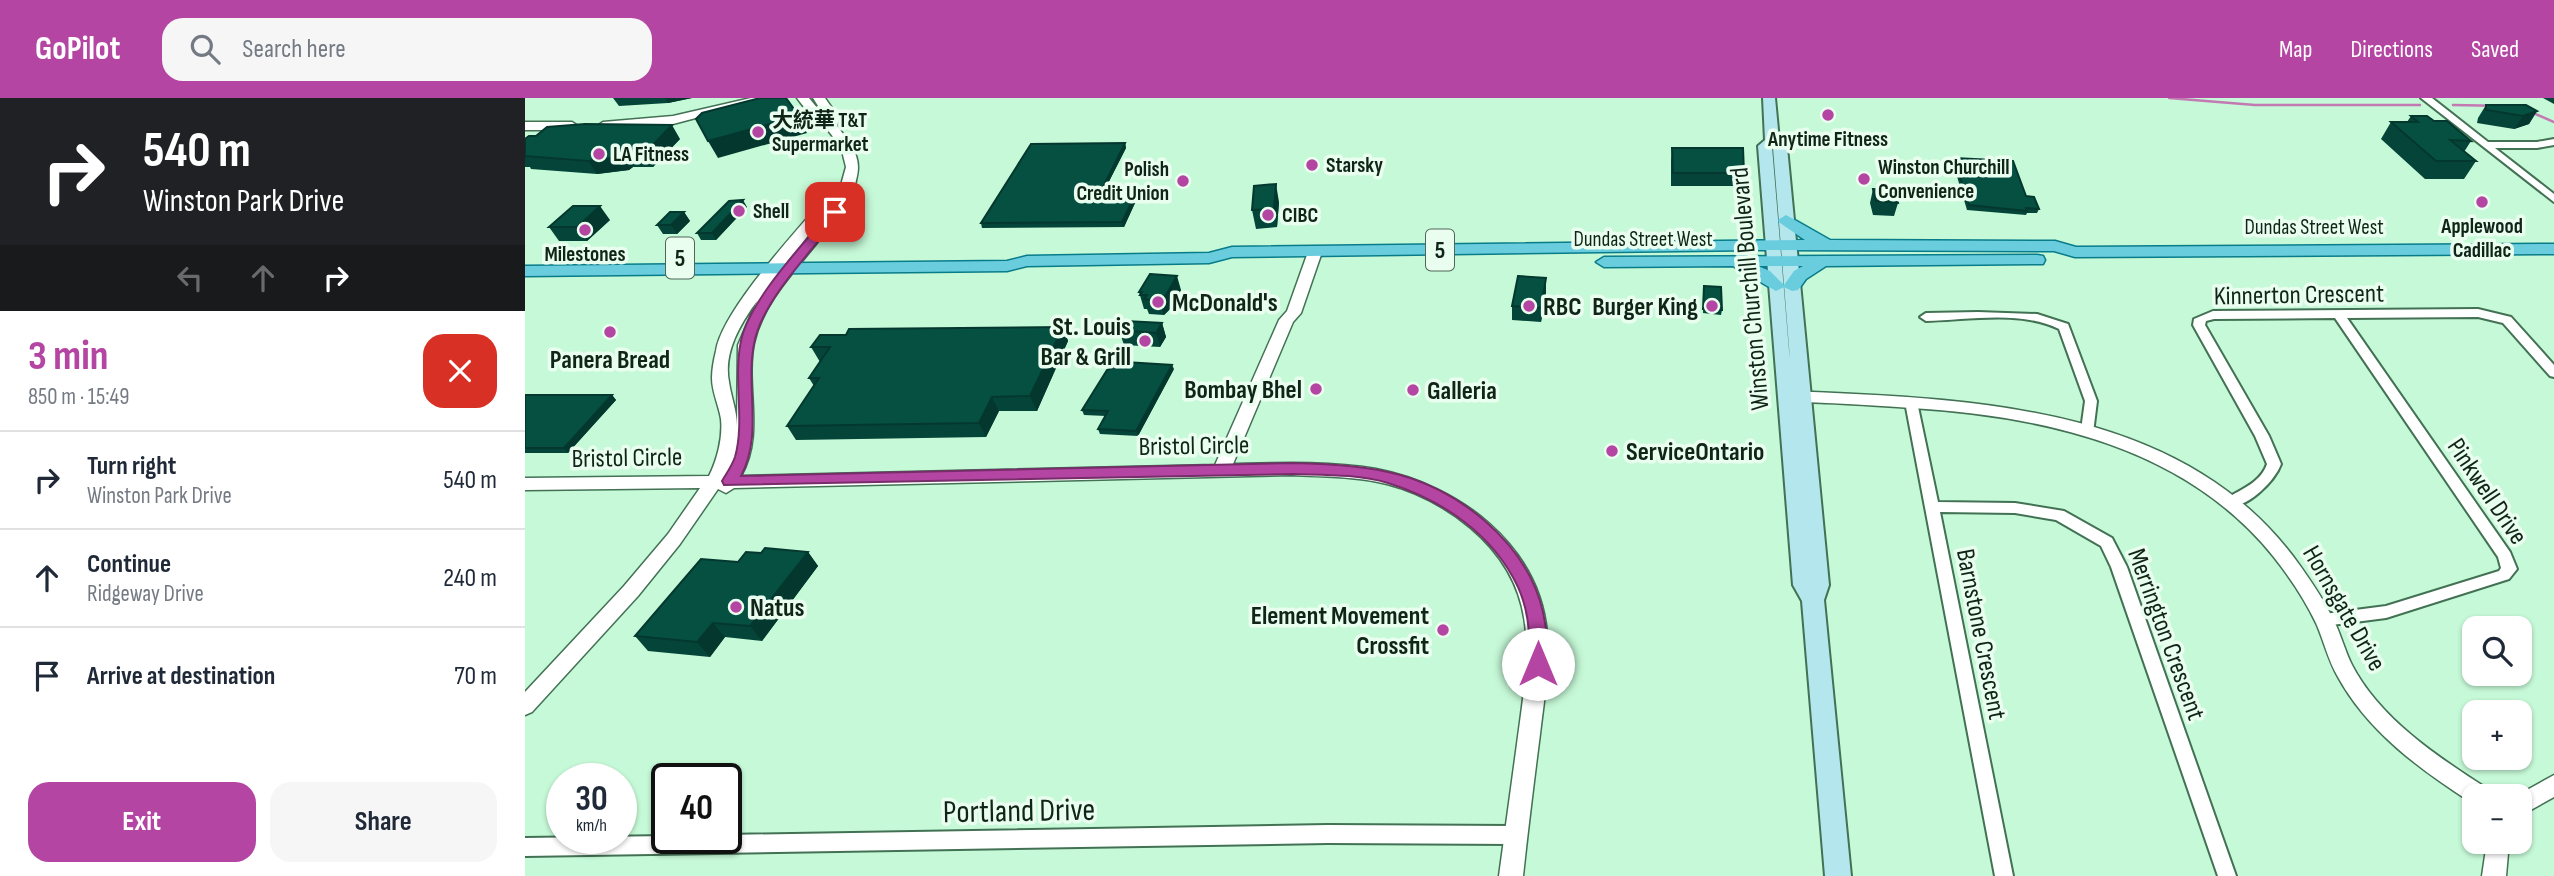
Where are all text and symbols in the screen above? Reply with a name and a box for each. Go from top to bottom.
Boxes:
search box [162,18,652,81]
text: GoPilot [35,29,120,69]
icon: search [186,30,224,68]
text: Search here [242,34,346,65]
text: Map [2279,35,2312,64]
text: Directions [2350,35,2433,64]
text: Saved [2471,35,2519,64]
marker: Anytime Fitness [1820,107,1836,123]
place label: 大統華 T&T Supermarket [772,108,869,157]
text: 540 m [143,122,251,181]
marker: 大統華 T&T Supermarket [750,124,766,140]
icon: right [28,126,119,217]
place label: Anytime Fitness [1767,127,1888,152]
place label: LA Fitness [613,142,689,167]
marker: LA Fitness [591,146,607,162]
place label: Starsky [1326,153,1383,178]
place label: Winston Churchill Convenience [1878,155,2010,204]
place label: Polish Credit Union [1076,157,1169,206]
marker: Starsky [1304,157,1320,173]
street label: Winston Churchill Boulevard [1724,166,1777,412]
marker: Winston Churchill Convenience [1856,171,1872,187]
marker: Polish Credit Union [1175,173,1191,189]
text: Winston Park Drive [143,182,344,221]
pin [805,182,865,242]
icon: arrive [816,193,854,231]
marker: Applewood Cadillac [2474,194,2490,210]
place label: Shell [753,199,789,224]
marker: Shell [731,203,747,219]
place label: CIBC [1282,203,1318,228]
marker: CIBC [1260,207,1276,223]
place label: Applewood Cadillac [2440,214,2523,263]
street label: Dundas Street West [2244,215,2384,240]
marker: Milestones [577,222,593,238]
street label: Dundas Street West [1573,227,1713,252]
road number: 5 [1426,230,1454,270]
road number: 5 [666,238,694,278]
place label: Milestones [544,242,626,267]
icon: left [171,259,209,297]
icon: ahead [244,259,282,297]
icon: right [317,259,355,297]
street label: Kinnerton Crescent [2214,279,2384,312]
place label: McDonald's [1172,288,1278,319]
place label: RBC [1543,292,1582,323]
place label: Burger King [1592,292,1698,323]
marker: McDonald's [1150,294,1166,310]
marker: RBC [1521,298,1537,314]
marker: Burger King [1704,298,1720,314]
place label: St. Louis Bar & Grill [1040,312,1131,373]
marker: Panera Bread [602,324,618,340]
text: 3 min [28,331,108,382]
marker: St. Louis Bar & Grill [1137,333,1153,349]
button: close [423,334,497,408]
place label: Panera Bread [550,345,670,376]
place label: Bombay Bhel [1184,375,1302,406]
place label: Galleria [1427,376,1497,407]
marker: Bombay Bhel [1308,381,1324,397]
marker: Galleria [1405,382,1421,398]
text: 850 m · 15:49 [28,383,129,411]
street label: Bristol Circle [1138,430,1250,463]
street label: Pinkwell Drive [2440,433,2533,551]
place label: ServiceOntario [1626,437,1764,468]
street label: Bristol Circle [571,442,683,475]
marker: ServiceOntario [1604,443,1620,459]
text: Turn right [87,451,176,482]
icon: right [28,461,66,499]
text: 540 m [443,465,497,496]
text: Winston Park Drive [87,482,232,510]
street label: Hornsgate Drive [2295,541,2392,677]
street label: Merrington Crescent [2120,545,2211,725]
street label: Barnstone Crescent [1949,546,2012,722]
text: Continue [87,549,171,580]
icon: ahead [28,559,66,597]
text: 240 m [443,563,497,594]
text: Ridgeway Drive [87,580,204,608]
place label: Natus [750,593,804,624]
marker: Natus [728,599,744,615]
place label: Element Movement Crossfit [1251,601,1429,662]
map controls [2462,616,2532,854]
button: search [2462,616,2532,686]
marker: Element Movement Crossfit [1435,622,1451,638]
position arrow [1501,627,1575,701]
icon: arrive [28,657,66,695]
text: Arrive at destination [87,661,275,692]
text: 70 m [454,661,497,692]
button: + [2462,700,2532,770]
speed limit sign: 40 [651,763,742,854]
text: 30 [575,778,608,821]
button: Exit [28,782,256,862]
button: Share [270,782,497,862]
button: − [2462,784,2532,854]
street label: Portland Drive [943,791,1096,832]
text: km/h [576,815,607,836]

